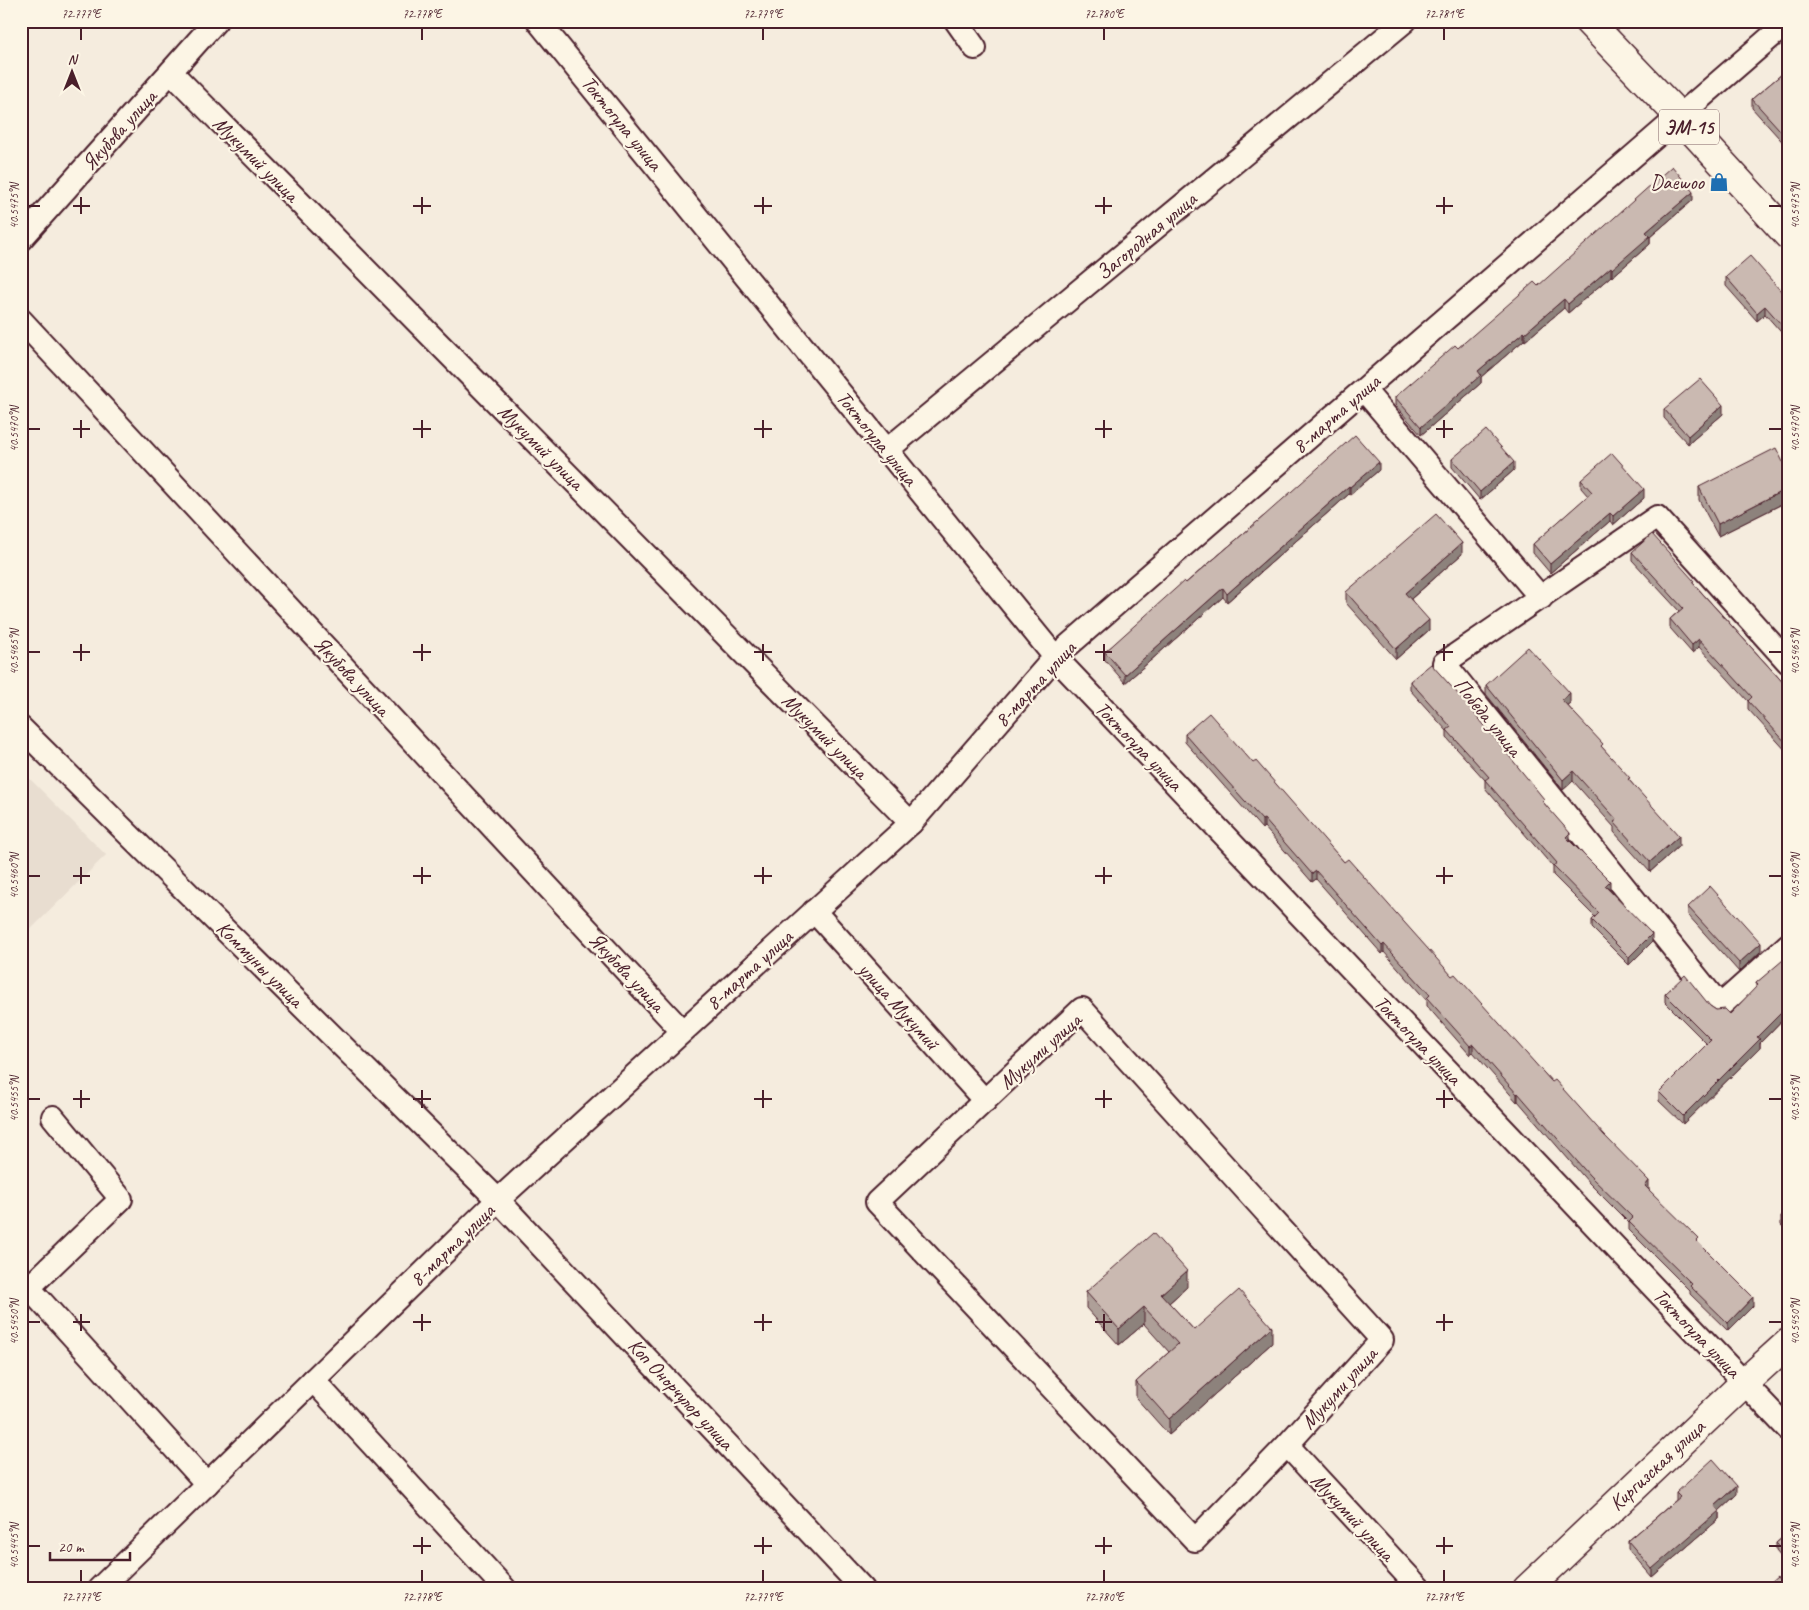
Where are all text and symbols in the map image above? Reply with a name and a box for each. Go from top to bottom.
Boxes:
text: 72.777°E [61,6,102,22]
text: 72.778°E [402,6,443,22]
text: 72.779°E [743,6,784,22]
text: 72.780°E [1084,6,1125,22]
text: 72.781°E [1424,6,1465,22]
north arrow [48,48,98,98]
text: N [68,51,79,68]
street label: Токтогула улица [576,70,669,177]
street label: Якубова улица [76,82,164,176]
road number: ЭМ-15 [1659,110,1719,144]
street label: Мукумий улица [208,111,306,209]
place label: Daewoo [1650,169,1706,195]
shop icon: Daewoo [1708,171,1730,193]
text: 40.5475°N [6,182,22,229]
text: 40.5475°N [1787,182,1803,229]
street label: Загородная улица [1090,185,1203,286]
street label: 8-марта улица [1287,368,1387,459]
street label: Токтогула улица [831,385,924,492]
street label: Мукумий улица [493,399,591,497]
text: 40.5470°N [6,405,22,452]
text: 40.5470°N [1787,405,1803,452]
text: 40.5465°N [6,628,22,675]
text: 40.5465°N [1787,628,1803,675]
street label: Якубова улица [308,631,397,723]
street label: 8-марта улица [989,634,1083,733]
street label: Победа улица [1448,672,1529,764]
street label: Мукумий улица [777,688,875,786]
street label: Токтогула улица [1090,696,1190,798]
text: 40.5460°N [6,852,22,899]
text: 40.5460°N [1787,852,1803,899]
street label: Коммуны улица [211,915,311,1015]
street label: 8-марта улица [700,923,799,1016]
street label: Якубова улица [583,927,672,1019]
street label: улица Мукумий [851,955,946,1056]
street label: Токтогула улица [1369,990,1469,1092]
street label: Мукуми улица [993,1006,1088,1095]
text: 40.5455°N [6,1075,22,1122]
text: 40.5455°N [1787,1075,1803,1122]
street label: 8-марта улица [404,1197,501,1292]
street label: Токтогула улица [1648,1283,1748,1385]
text: 40.5450°N [6,1298,22,1345]
text: 40.5450°N [1787,1298,1803,1345]
street label: Коп Онорчулор улица [623,1333,741,1457]
street label: Мукуми улица [1295,1340,1384,1435]
street label: Киргизская улица [1604,1413,1712,1516]
street label: Мукумий улица [1306,1468,1402,1568]
text: 40.5445°N [6,1522,22,1569]
text: 40.5445°N [1787,1522,1803,1569]
scale bar [50,1530,130,1562]
text: 20 m [58,1538,85,1557]
text: 72.777°E [61,1589,102,1605]
text: 72.778°E [402,1589,443,1605]
text: 72.779°E [743,1589,784,1605]
text: 72.780°E [1084,1589,1125,1605]
text: 72.781°E [1424,1589,1465,1605]

